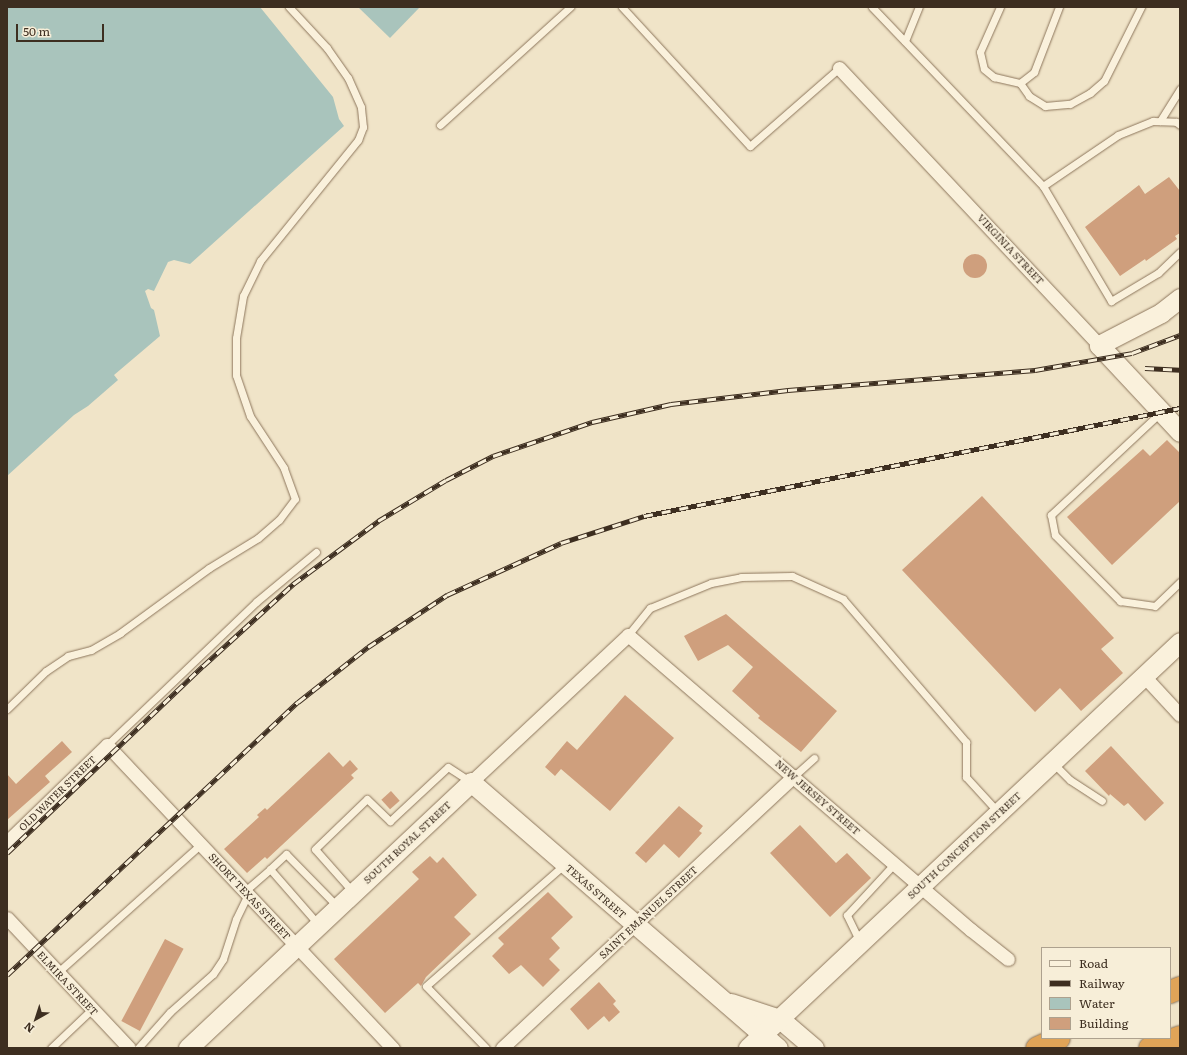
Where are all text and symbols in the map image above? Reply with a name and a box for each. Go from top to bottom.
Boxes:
scale bar [18,16,106,42]
text: 50 m [23,22,50,40]
street label: VIRGINIA STREET [975,211,1047,287]
street label: OLD WATER STREET [16,753,98,833]
street label: NEW JERSEY STREET [773,757,863,837]
street label: SOUTH CONCEPTION STREET [905,789,1023,901]
street label: SOUTH ROYAL STREET [361,798,453,886]
street label: SHORT TEXAS STREET [207,850,293,942]
street label: TEXAS STREET [563,861,629,921]
street label: SAINT EMANUEL STREET [596,863,700,961]
legend [1041,947,1171,1039]
street label: ELMIRA STREET [35,948,101,1018]
text: Road [1079,954,1108,972]
text: Railway [1079,974,1125,992]
text: Water [1079,994,1115,1012]
north arrow [16,999,56,1039]
text: Building [1079,1014,1128,1032]
text: N [20,1019,37,1037]

